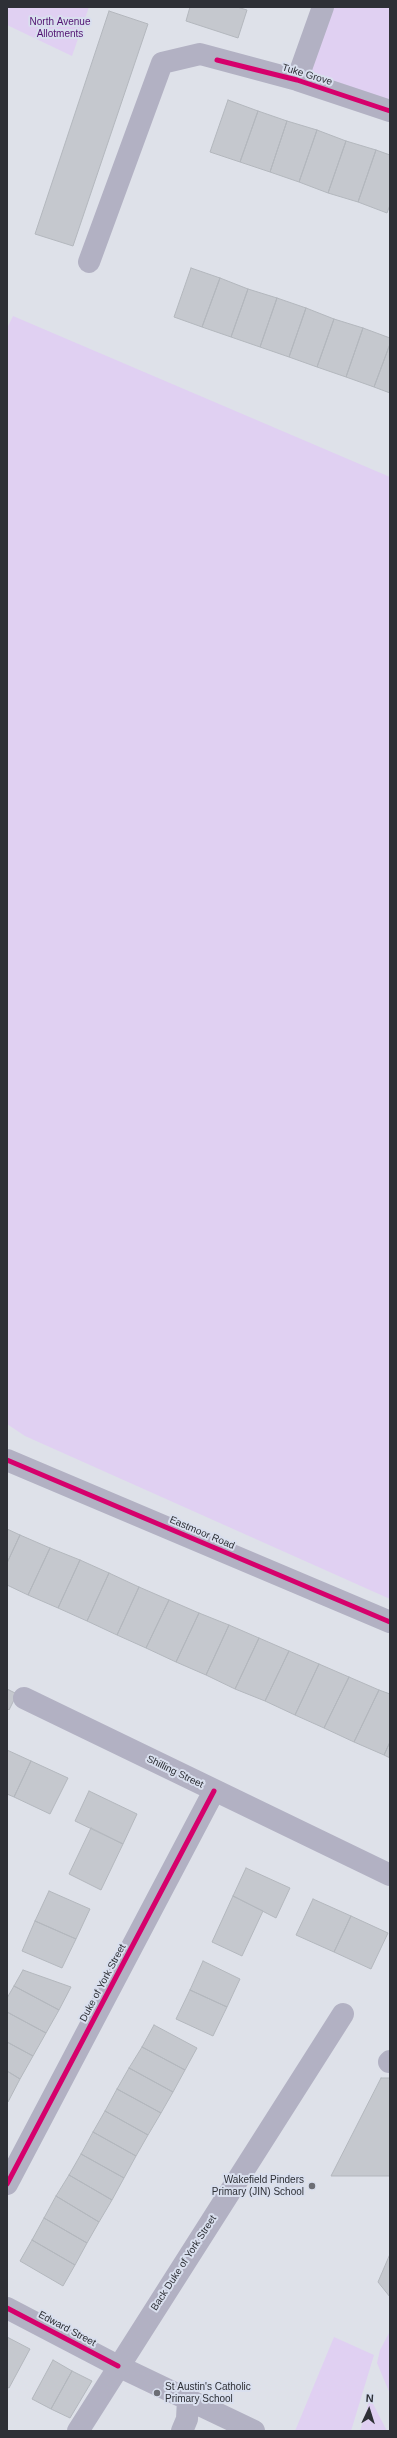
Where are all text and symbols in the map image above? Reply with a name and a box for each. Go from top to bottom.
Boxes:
park label: North Avenue Allotments [30,16,90,40]
street label: Tuke Grove [280,62,334,88]
street label: Eastmoor Road [168,1514,236,1552]
street label: Shilling Street [145,1753,205,1791]
street label: Duke of York Street [77,1942,129,2024]
place label: Wakefield Pinders Primary (JIN) School [212,2174,304,2198]
marker: Wakefield Pinders Primary (JIN) School [307,2181,317,2191]
street label: Back Duke of York Street [149,2213,219,2313]
street label: Edward Street [36,2309,98,2349]
place label: St Austin's Catholic Primary School [165,2381,251,2404]
marker: St Austin's Catholic Primary School [152,2388,162,2398]
north arrow [349,2390,389,2430]
text: N [365,2392,374,2404]

